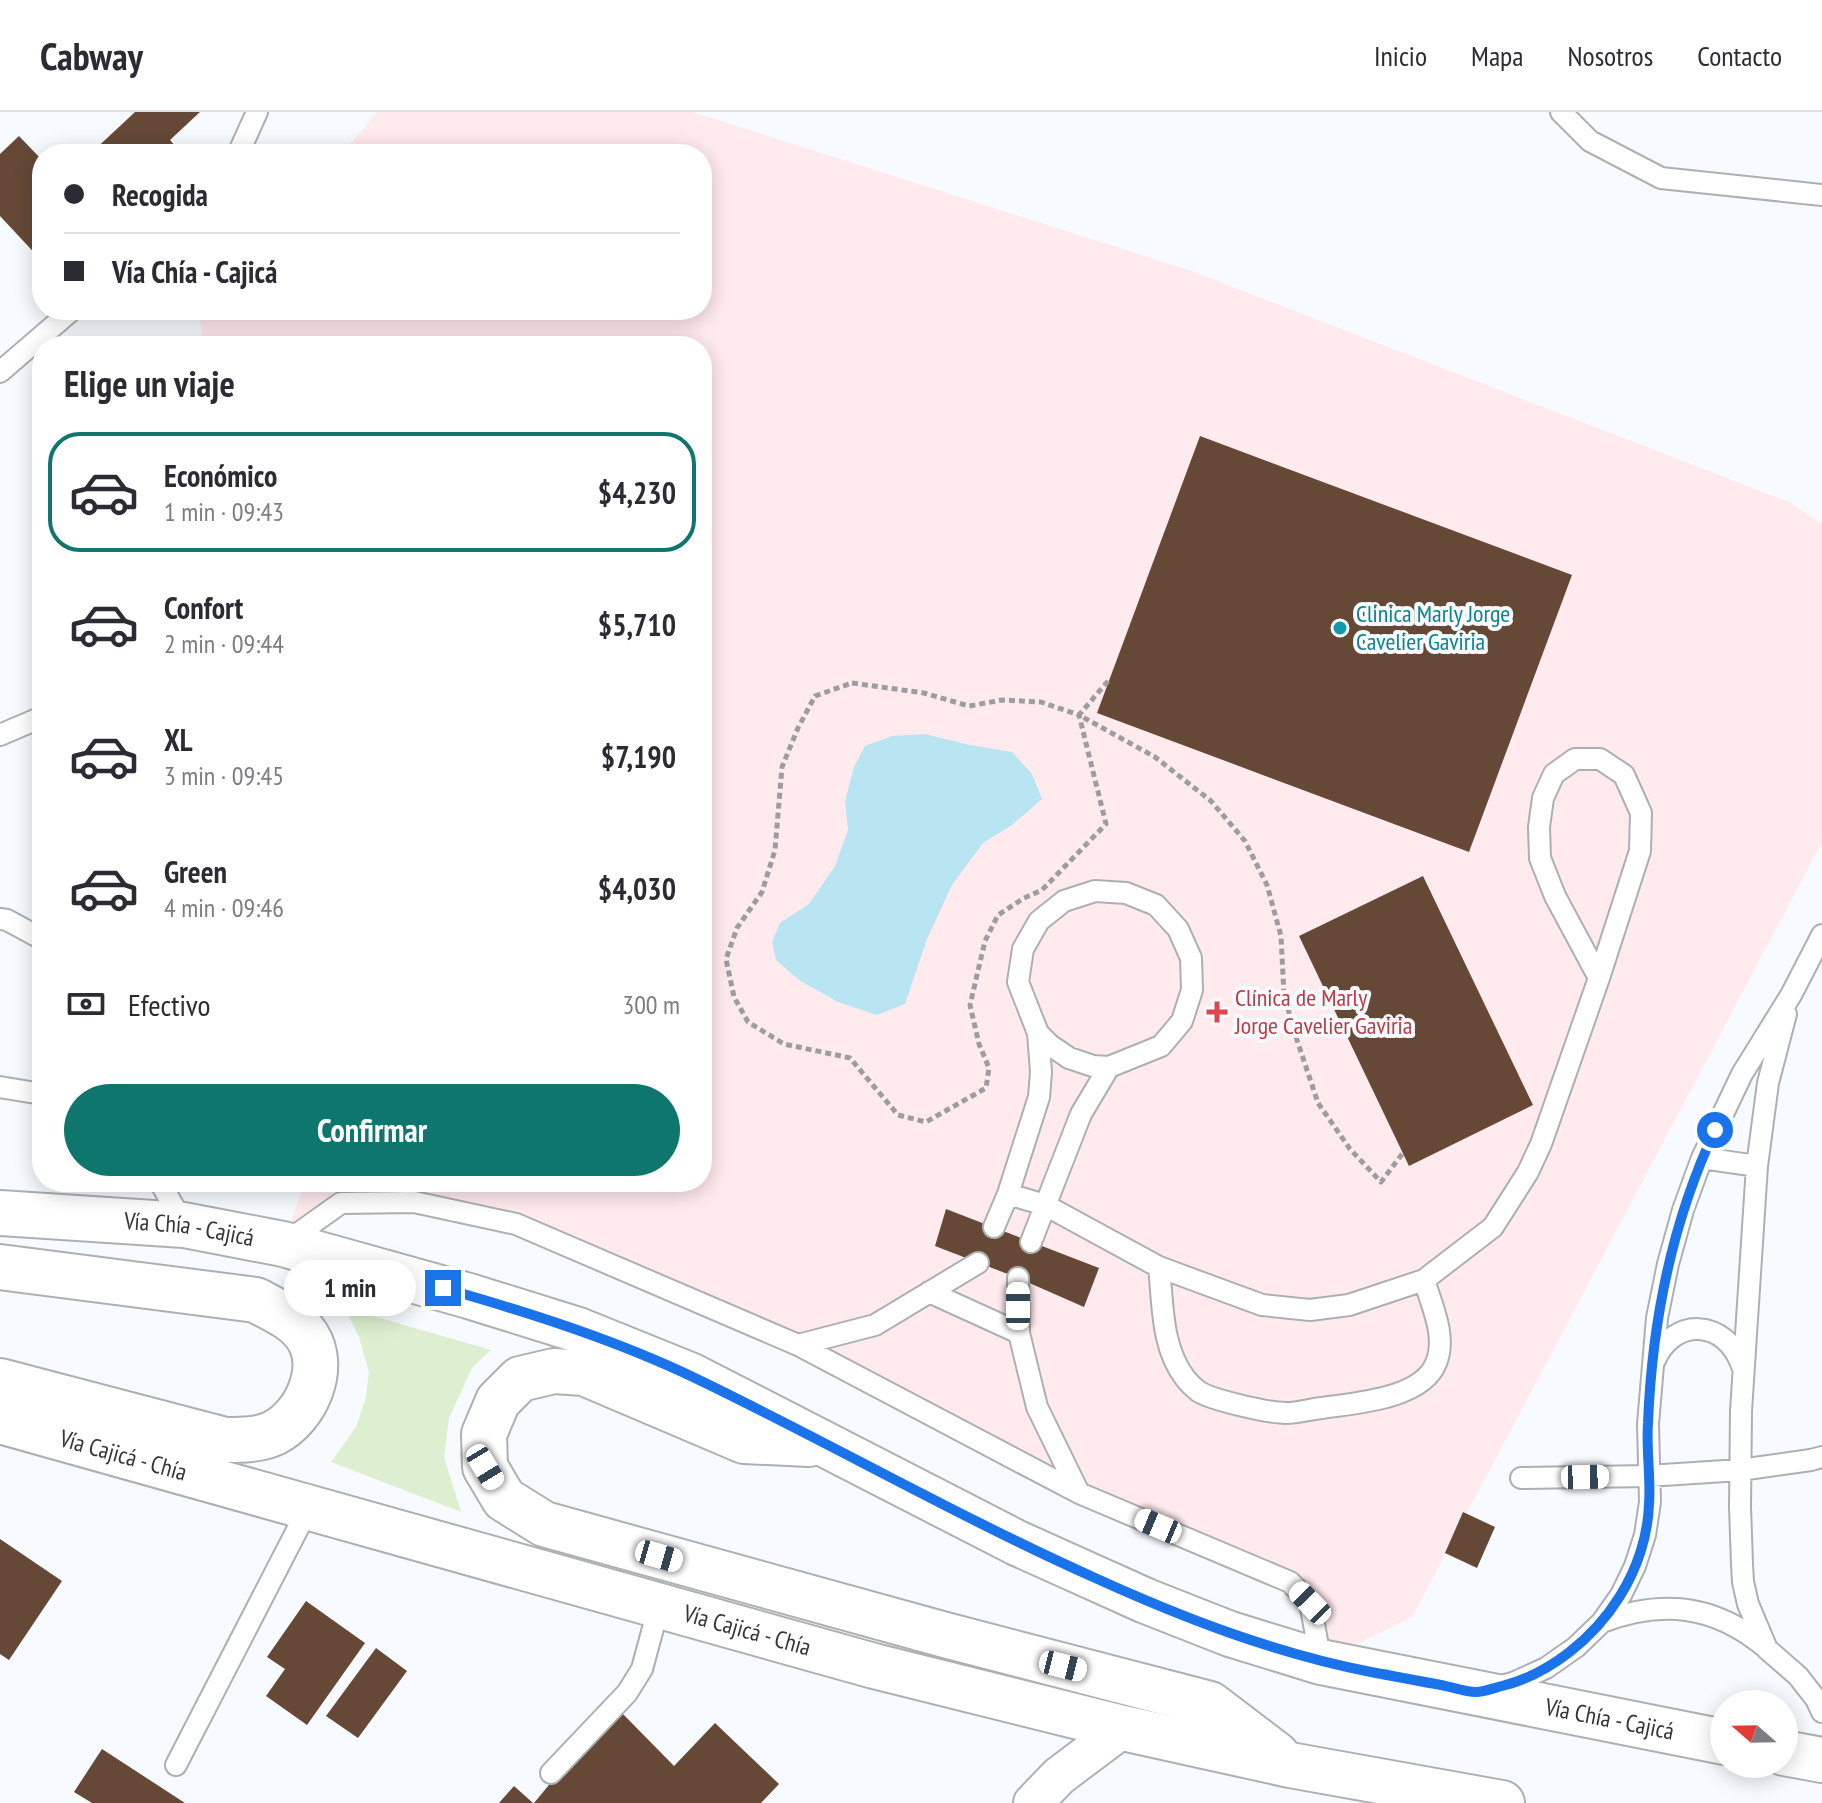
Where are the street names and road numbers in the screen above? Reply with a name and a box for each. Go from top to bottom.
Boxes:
street label: Vía Chía - Cajicá [122,1205,257,1253]
street label: Vía Cajicá - Chía [55,1422,191,1488]
street label: Vía Cajicá - Chía [679,1597,814,1663]
street label: Vía Chía - Cajicá [1542,1691,1677,1747]

